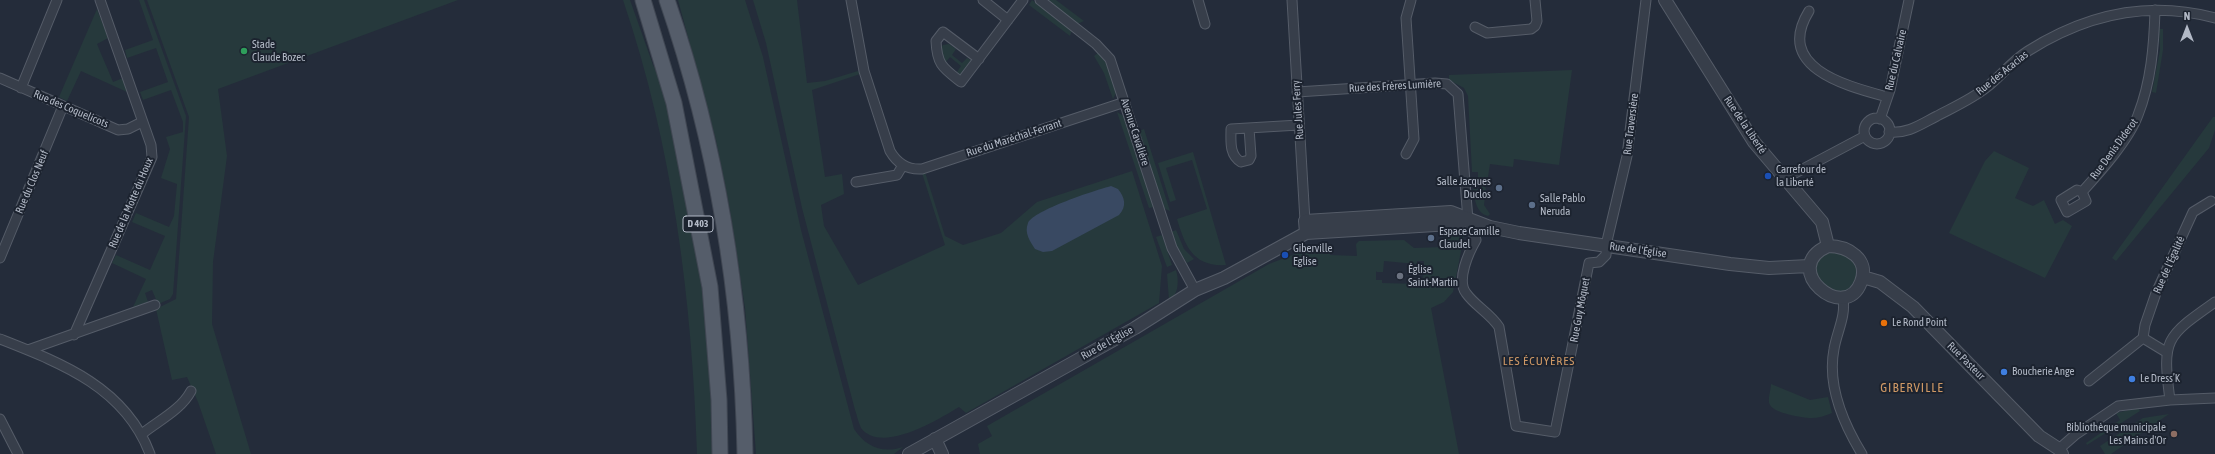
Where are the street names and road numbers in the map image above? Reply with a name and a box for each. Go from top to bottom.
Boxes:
street label: Rue du Calvaire [1883,28,1909,92]
street label: Rue des Acacias [1973,48,2031,98]
street label: Rue des Frères Lumière [1349,77,1441,95]
street label: Rue Jules Ferry [1289,80,1307,140]
street label: Rue des Coquelicots [31,87,111,131]
street label: Rue Traversière [1621,92,1641,156]
street label: Rue de la Liberté [1721,94,1769,156]
street label: Avenue Cavalière [1118,97,1152,167]
street label: Rue du Maréchal-Ferrant [965,116,1063,160]
street label: Rue Denis Diderot [2087,116,2141,182]
street label: Rue du Clos Neuf [13,148,51,216]
street label: Rue de la Motte du Houx [106,156,156,250]
road number: D 403 [683,216,713,232]
street label: Rue de l'Égalité [2150,234,2188,296]
street label: Rue de l'Église [1609,239,1667,261]
street label: Rue Guy Môquet [1567,276,1593,344]
street label: Rue de l'Église [1079,323,1135,363]
street label: Rue Pasteur [1944,339,1988,383]

